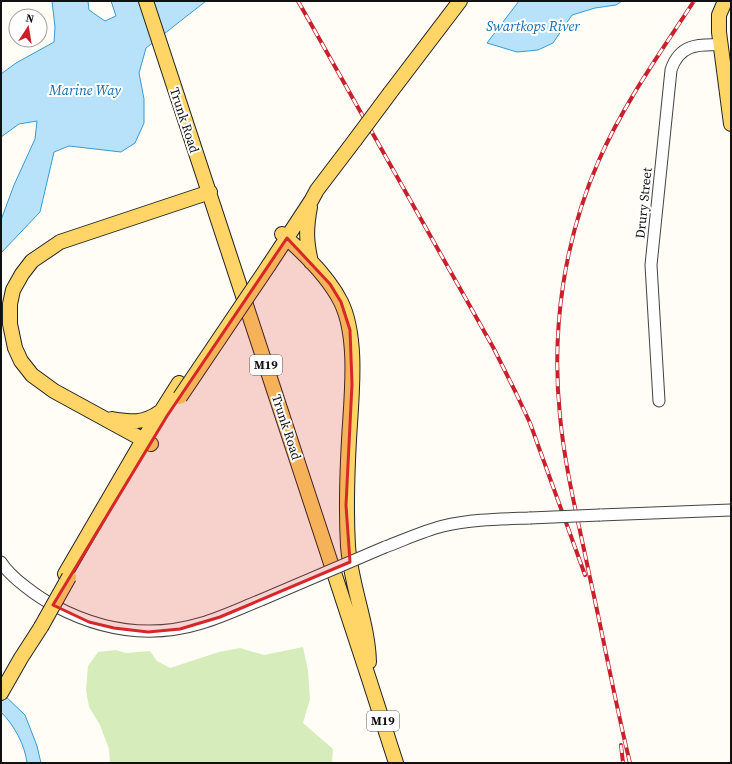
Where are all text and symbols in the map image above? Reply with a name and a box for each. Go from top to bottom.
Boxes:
north arrow [8,8,48,48]
text: N [24,11,35,27]
water label: Swartkops River [486,16,580,36]
water label: Marine Way [48,80,121,100]
street label: Trunk Road [166,85,203,156]
street label: Drury Street [631,166,656,239]
road number: M19 [250,355,282,375]
street label: Trunk Road [268,392,305,463]
road number: M19 [367,711,399,731]

